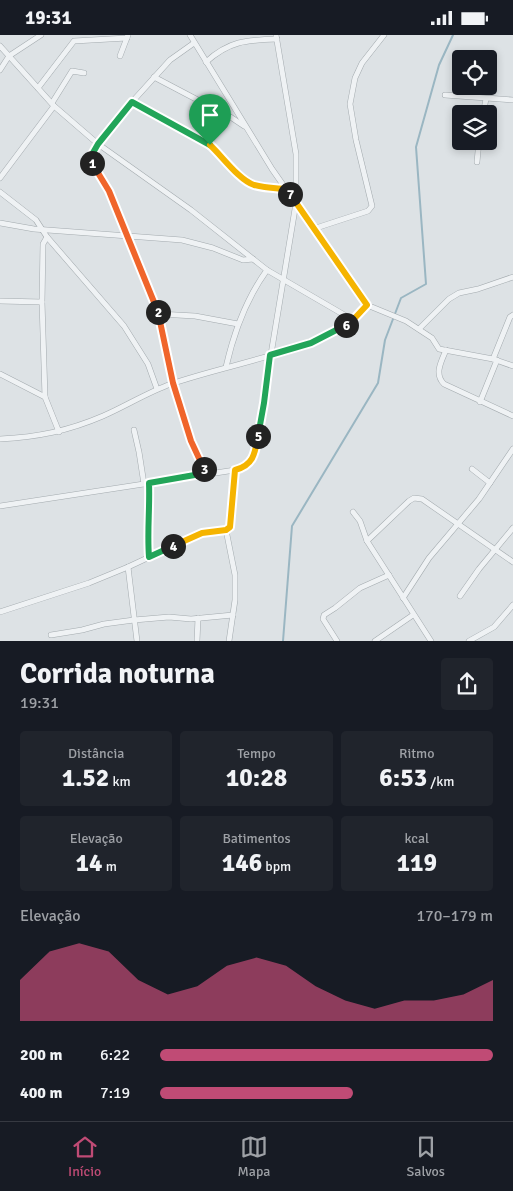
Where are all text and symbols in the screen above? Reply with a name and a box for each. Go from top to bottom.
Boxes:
text: 19:31 [25,6,72,30]
map controls [452,50,497,150]
button: locate [452,50,497,95]
pin [189,94,231,145]
icon: arrive [196,101,224,129]
button: layers [452,105,497,150]
pin: 1 [80,151,104,175]
text: 1 [89,155,96,172]
pin: 7 [278,181,302,207]
text: 7 [287,186,294,203]
pin: 2 [146,299,170,325]
text: 2 [155,304,162,321]
pin: 6 [334,313,358,337]
text: 6 [343,317,350,334]
pin: 5 [246,423,270,449]
text: 5 [255,428,262,445]
pin: 3 [192,457,216,481]
text: 3 [201,461,208,478]
pin: 4 [160,533,186,559]
text: 4 [170,538,177,555]
text: Corrida noturna [20,657,215,691]
button: share [441,658,493,710]
text: 19:31 [20,693,59,713]
text: Distância [68,745,124,762]
text: Tempo [237,745,276,762]
text: Ritmo [399,745,435,762]
text: 1.52 [62,762,109,793]
text: 10:28 [226,762,287,793]
text: 6:53 [379,762,427,793]
text: km [109,773,131,790]
text: /km [427,773,454,790]
text: Elevação [70,830,123,847]
text: Batimentos [222,830,291,847]
text: kcal [405,830,429,847]
text: 14 [76,847,103,878]
text: 146 [222,847,262,878]
text: 119 [397,847,437,878]
text: m [103,858,117,875]
text: bpm [262,858,291,875]
text: Elevação [20,906,81,926]
text: 170–179 m [416,906,493,926]
text: 200 m [20,1045,62,1065]
text: 6:22 [100,1045,130,1065]
text: 400 m [20,1083,62,1103]
text: 7:19 [100,1083,130,1103]
tab: Início [68,1133,101,1180]
tab: Mapa [238,1133,270,1180]
tab: Salvos [407,1133,445,1180]

